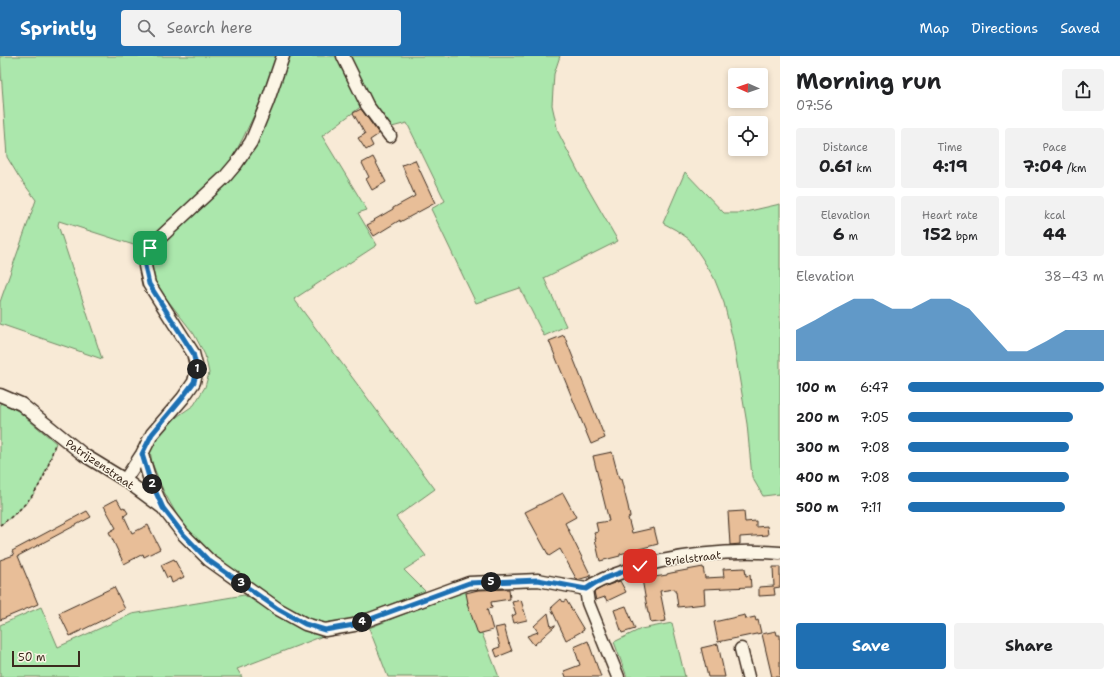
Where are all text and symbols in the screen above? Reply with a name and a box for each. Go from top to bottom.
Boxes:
search box [121,10,401,46]
text: Sprintly [20,16,97,41]
icon: search [135,17,157,39]
text: Search here [167,18,252,38]
text: Map [920,19,950,37]
text: Directions [972,19,1038,37]
text: Saved [1060,19,1100,37]
text: Morning run [796,67,941,96]
north arrow [728,68,768,108]
map controls [728,68,768,156]
button: share [1062,69,1104,111]
text: 07:56 [796,97,833,114]
button: locate [728,116,768,156]
text: Distance [823,140,868,155]
text: Time [937,140,963,155]
text: Pace [1043,140,1067,155]
text: 0.61 [819,155,853,177]
text: 4:19 [932,155,968,177]
text: 7:04 [1023,155,1063,177]
text: km [853,161,872,176]
text: /km [1063,161,1087,176]
text: Elevation [821,208,870,223]
text: Heart rate [922,208,978,223]
text: kcal [1044,208,1065,223]
text: 6 [833,223,845,245]
text: 152 [922,223,952,245]
text: 44 [1043,223,1067,245]
text: m [845,229,858,244]
text: bpm [952,229,978,244]
pin [133,231,167,265]
icon: arrive [139,237,161,259]
text: Elevation [796,268,854,285]
text: 38–43 m [1044,268,1104,285]
pin: 1 [187,359,207,379]
text: 1 [194,361,200,376]
text: 100 m [796,379,836,396]
text: 6:47 [860,379,889,396]
text: 200 m [796,409,839,426]
text: 7:05 [860,409,889,426]
street label: Patrijzenstraat [63,436,137,493]
text: 300 m [796,439,840,456]
text: 7:08 [860,439,890,456]
text: 400 m [796,469,840,486]
text: 7:08 [860,469,890,486]
pin: 2 [142,474,162,494]
text: 2 [148,476,156,491]
text: 500 m [796,499,839,516]
text: 7:11 [860,499,882,516]
street label: Brielstraat [664,548,722,569]
pin [623,549,657,583]
icon: check [629,555,651,577]
pin: 5 [481,572,501,592]
pin: 3 [231,573,251,593]
text: 5 [488,574,494,589]
text: 3 [237,575,245,590]
pin: 4 [352,612,372,632]
text: 4 [358,614,366,629]
button: Save [796,623,946,669]
button: Share [954,623,1104,669]
scale bar [12,649,80,668]
text: 50 m [18,650,46,665]

